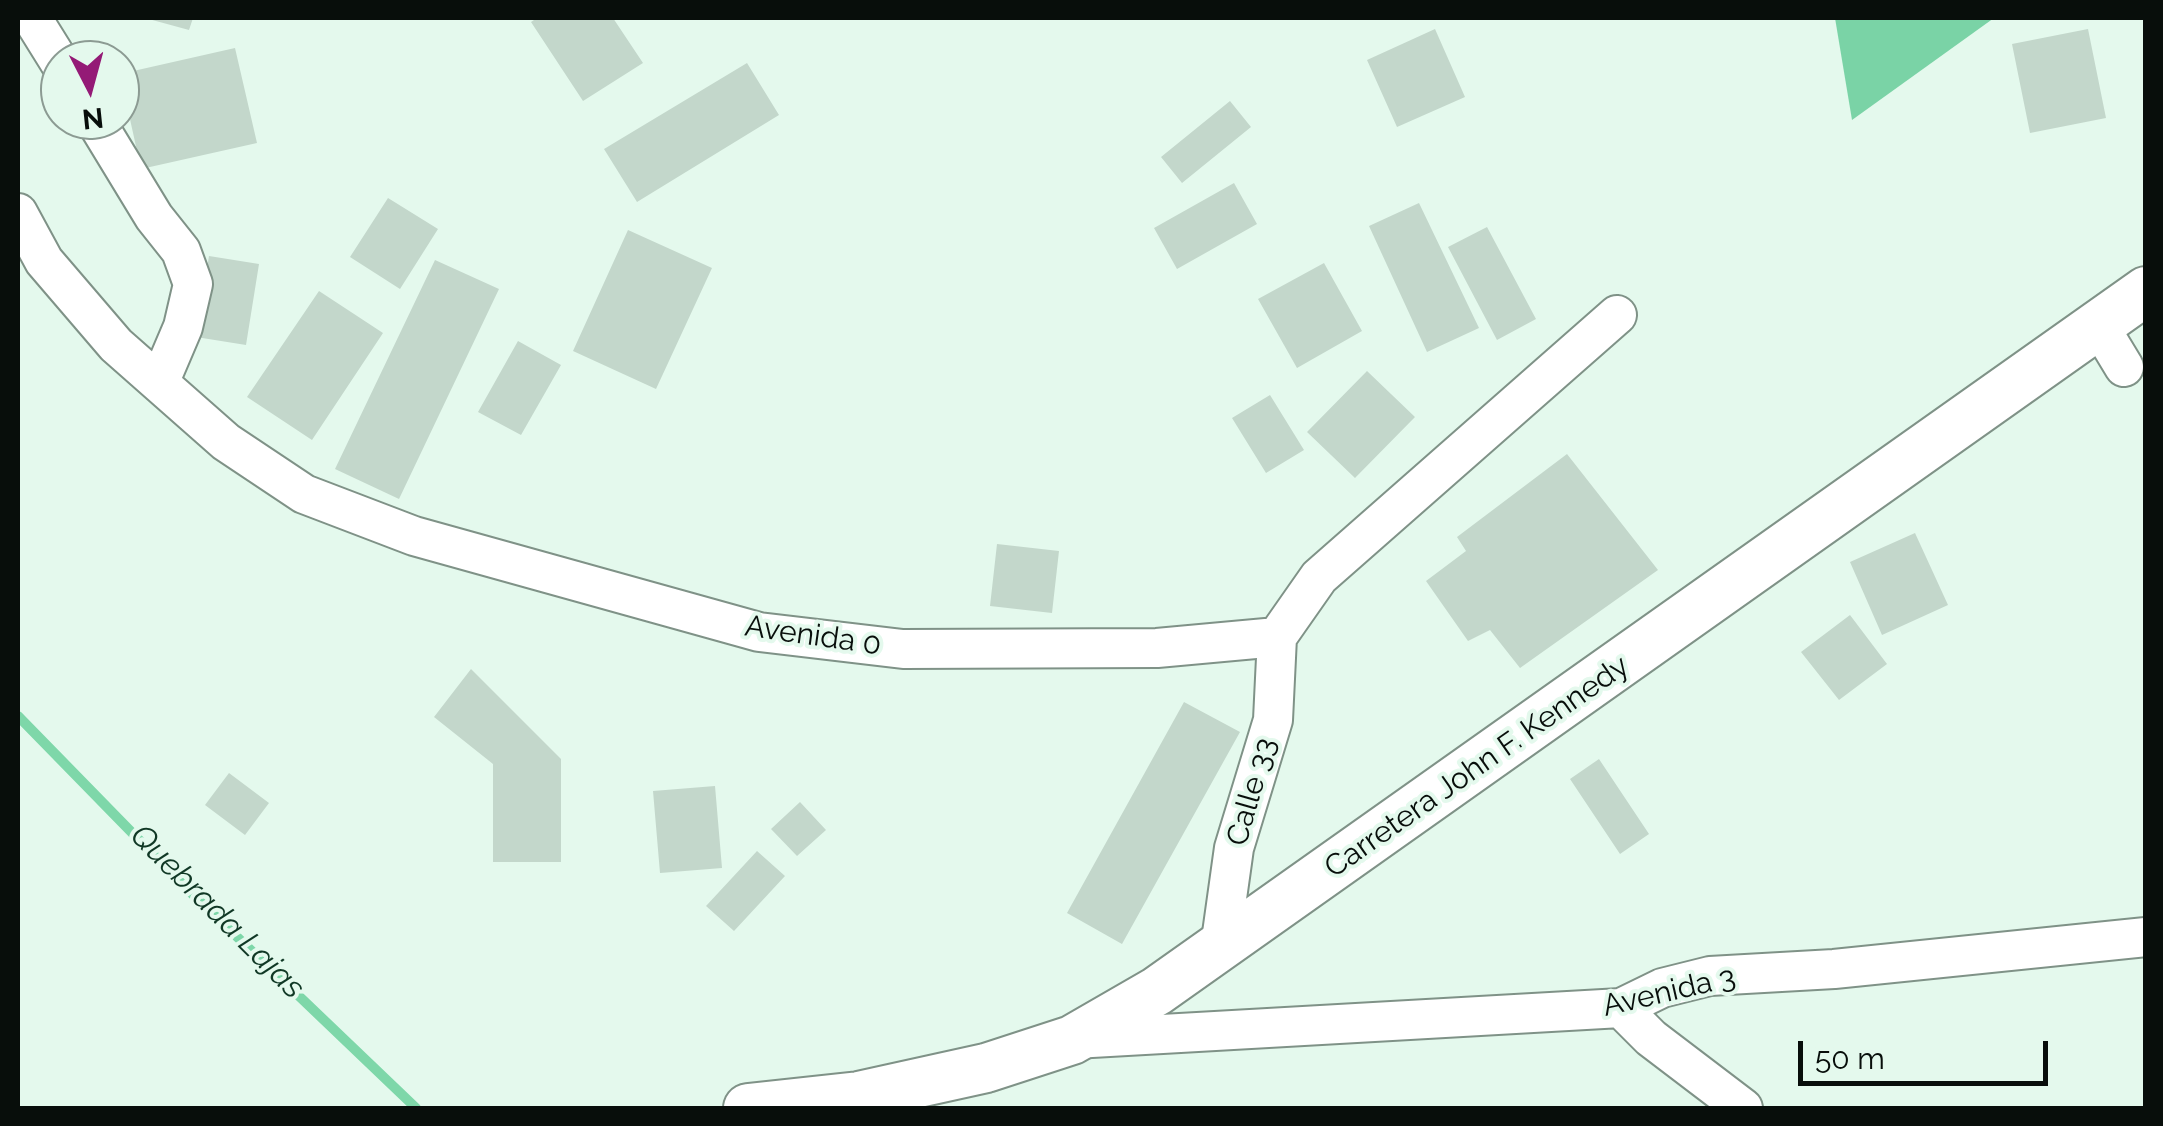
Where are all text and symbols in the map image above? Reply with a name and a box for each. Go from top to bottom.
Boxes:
north arrow [40,40,140,140]
text: N [81,101,105,136]
street label: Avenida 0 [742,609,884,663]
street label: Carretera John F. Kennedy [1318,648,1636,886]
street label: Calle 33 [1219,734,1285,850]
water label: Quebrada Lajas [122,817,312,1007]
street label: Avenida 3 [1599,959,1739,1025]
scale bar [1803,1021,2053,1083]
text: 50 m [1815,1041,1885,1076]

